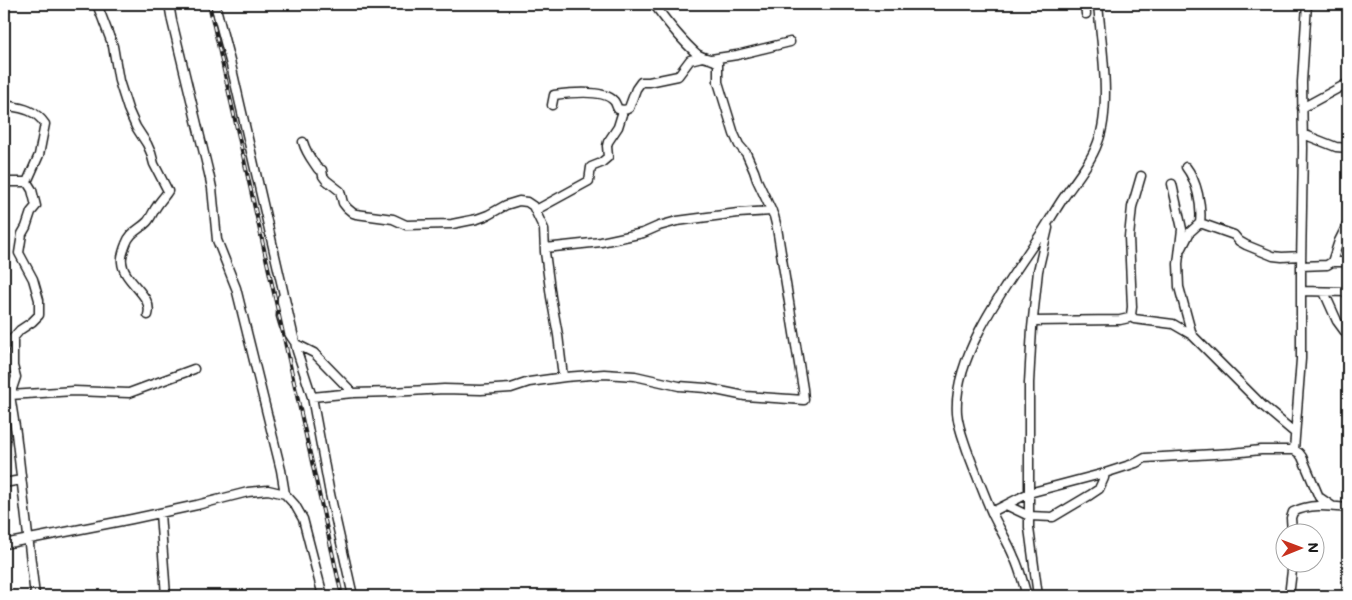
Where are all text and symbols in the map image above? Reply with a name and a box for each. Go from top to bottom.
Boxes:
north arrow [1274,522,1324,572]
text: N [1304,542,1323,553]

